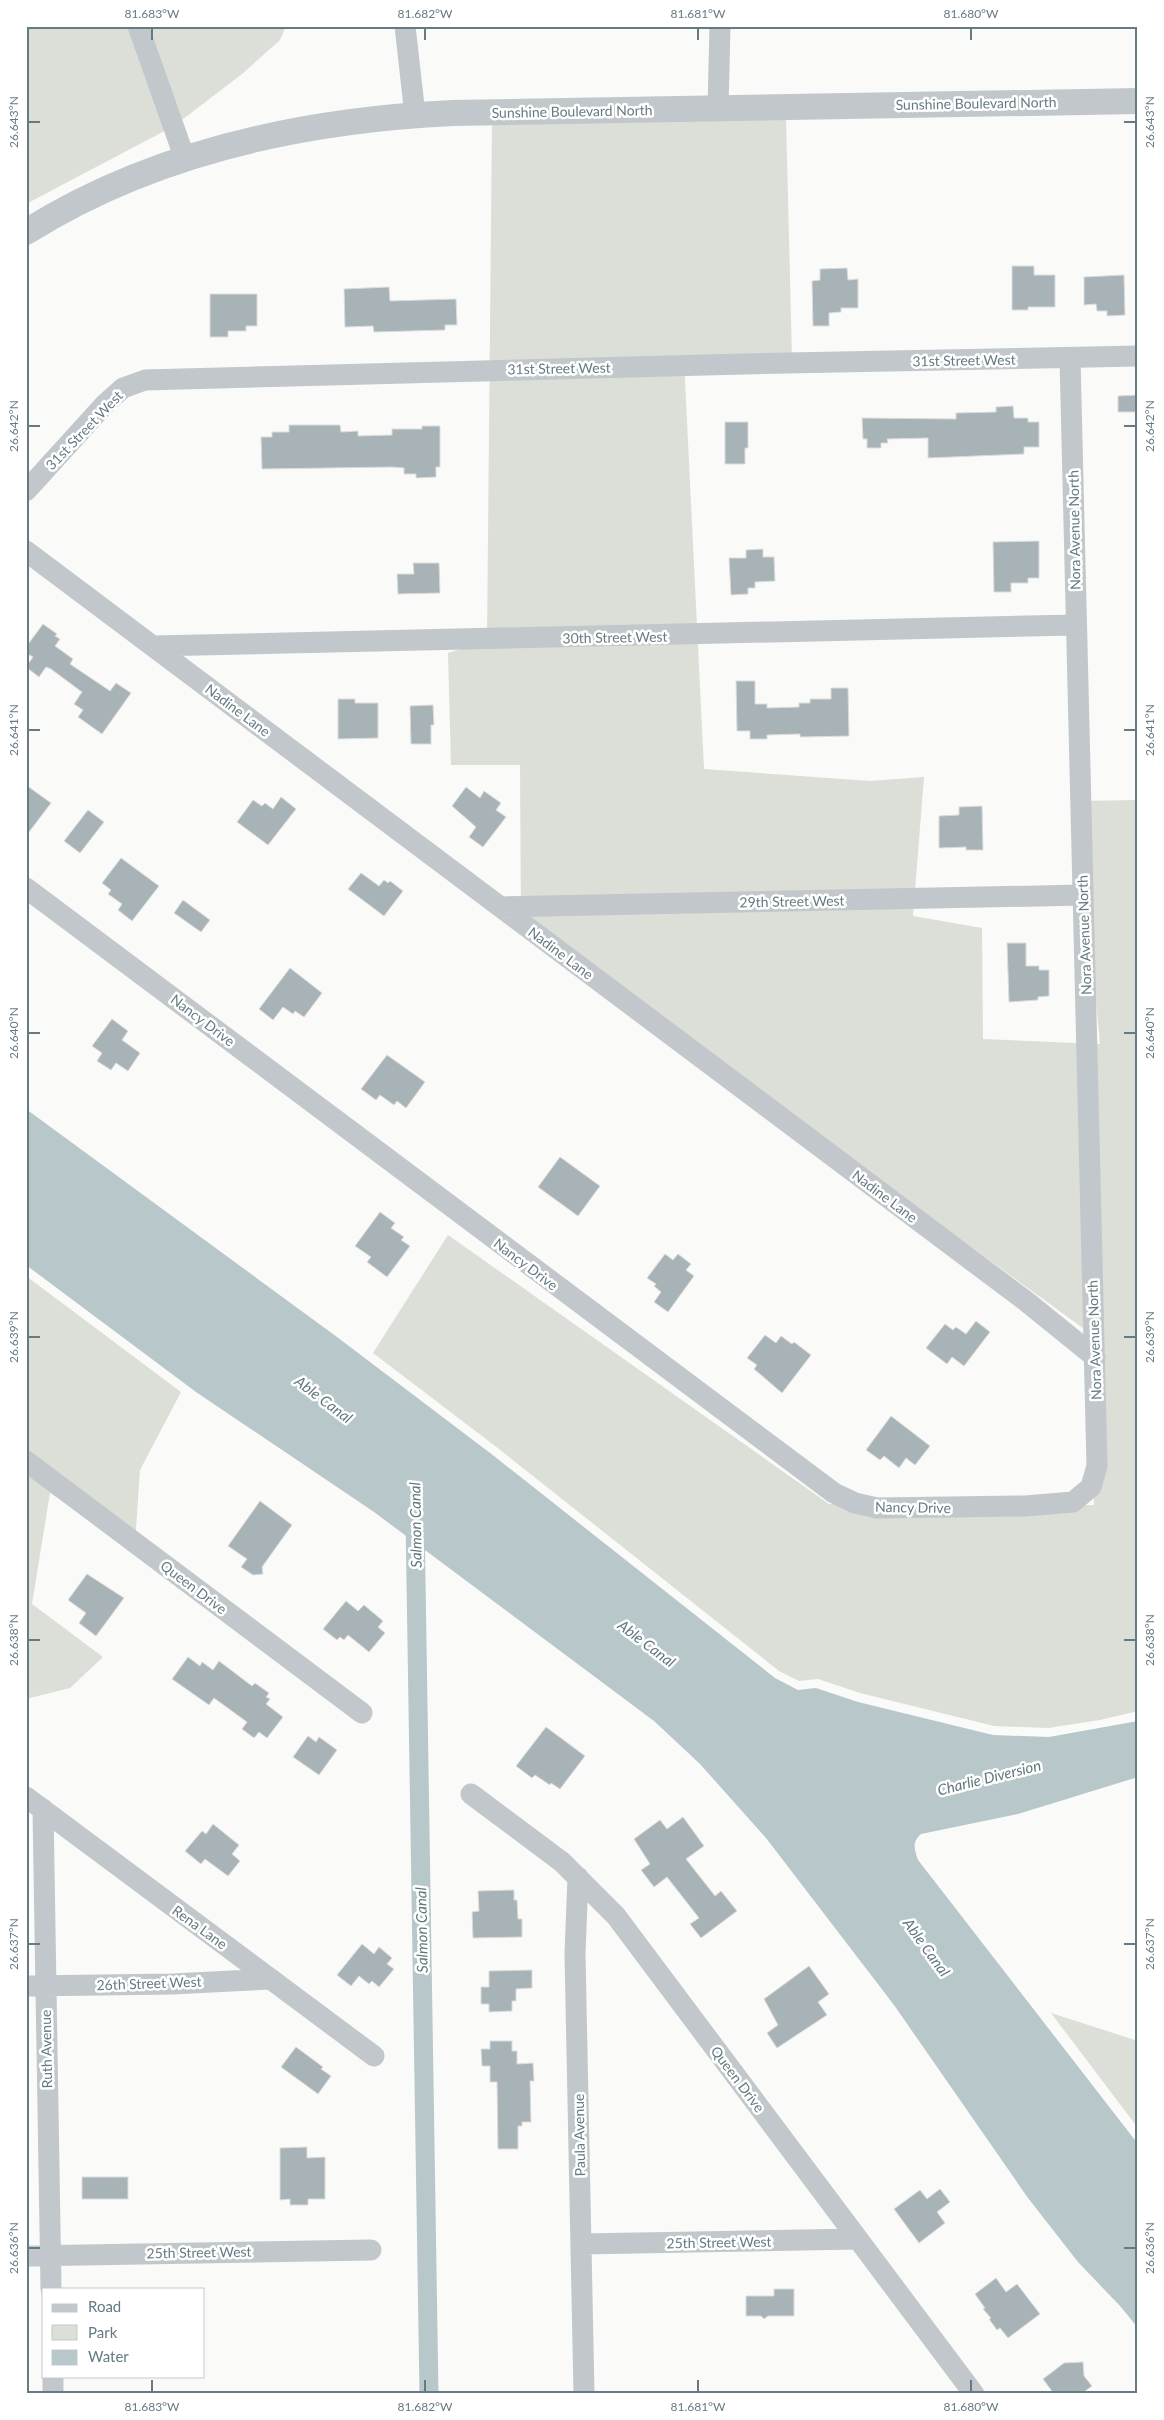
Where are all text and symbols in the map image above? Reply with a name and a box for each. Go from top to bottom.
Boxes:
text: 81.683°W [124,6,180,21]
text: 81.682°W [397,6,453,21]
text: 81.681°W [670,6,726,21]
text: 81.680°W [943,6,999,21]
street label: Sunshine Boulevard North [895,93,1057,113]
text: 26.643°N [6,96,21,148]
text: 26.643°N [1142,96,1157,148]
street label: Sunshine Boulevard North [491,101,653,121]
street label: 31st Street West [912,351,1016,369]
street label: 31st Street West [507,359,611,377]
street label: 31st Street West [42,387,126,473]
text: 26.642°N [6,400,21,452]
text: 26.642°N [1142,400,1157,452]
street label: Nora Avenue North [1064,470,1084,590]
street label: 30th Street West [562,628,668,646]
street label: Nadine Lane [202,680,274,740]
text: 26.641°N [6,704,21,756]
text: 26.641°N [1142,704,1157,756]
street label: Nora Avenue North [1073,875,1095,995]
street label: 29th Street West [739,892,845,910]
street label: Nadine Lane [525,923,597,983]
street label: Nancy Drive [168,990,238,1050]
text: 26.640°N [6,1007,21,1059]
text: 26.640°N [1142,1007,1157,1059]
street label: Nadine Lane [849,1166,921,1226]
street label: Nancy Drive [491,1234,561,1294]
street label: Nora Avenue North [1083,1280,1105,1400]
text: 26.639°N [6,1311,21,1363]
text: 26.639°N [1142,1311,1157,1363]
water label: Able Canal [291,1371,357,1427]
water label: Salmon Canal [405,1481,425,1568]
street label: Nancy Drive [875,1498,951,1516]
street label: Queen Drive [158,1557,230,1617]
text: 26.638°N [6,1614,21,1666]
text: 26.638°N [1142,1614,1157,1666]
water label: Able Canal [614,1615,680,1671]
water label: Charlie Diversion [935,1755,1043,1799]
water label: Salmon Canal [411,1886,431,1973]
street label: Rena Lane [169,1901,231,1953]
water label: Able Canal [899,1914,954,1980]
text: 26.637°N [6,1918,21,1970]
text: 26.637°N [1142,1918,1157,1970]
street label: 26th Street West [96,1973,202,1993]
street label: Ruth Avenue [37,2010,55,2088]
street label: Queen Drive [708,2043,768,2115]
street label: Paula Avenue [570,2094,588,2176]
text: 26.636°N [6,2222,21,2274]
text: 26.636°N [1142,2222,1157,2274]
street label: 25th Street West [666,2233,772,2251]
street label: 25th Street West [146,2243,252,2261]
legend [42,2288,205,2378]
text: Road [88,2297,121,2315]
text: Park [88,2323,118,2341]
text: Water [88,2347,129,2365]
text: 81.683°W [124,2399,180,2414]
text: 81.682°W [397,2399,453,2414]
text: 81.681°W [670,2399,726,2414]
text: 81.680°W [943,2399,999,2414]

